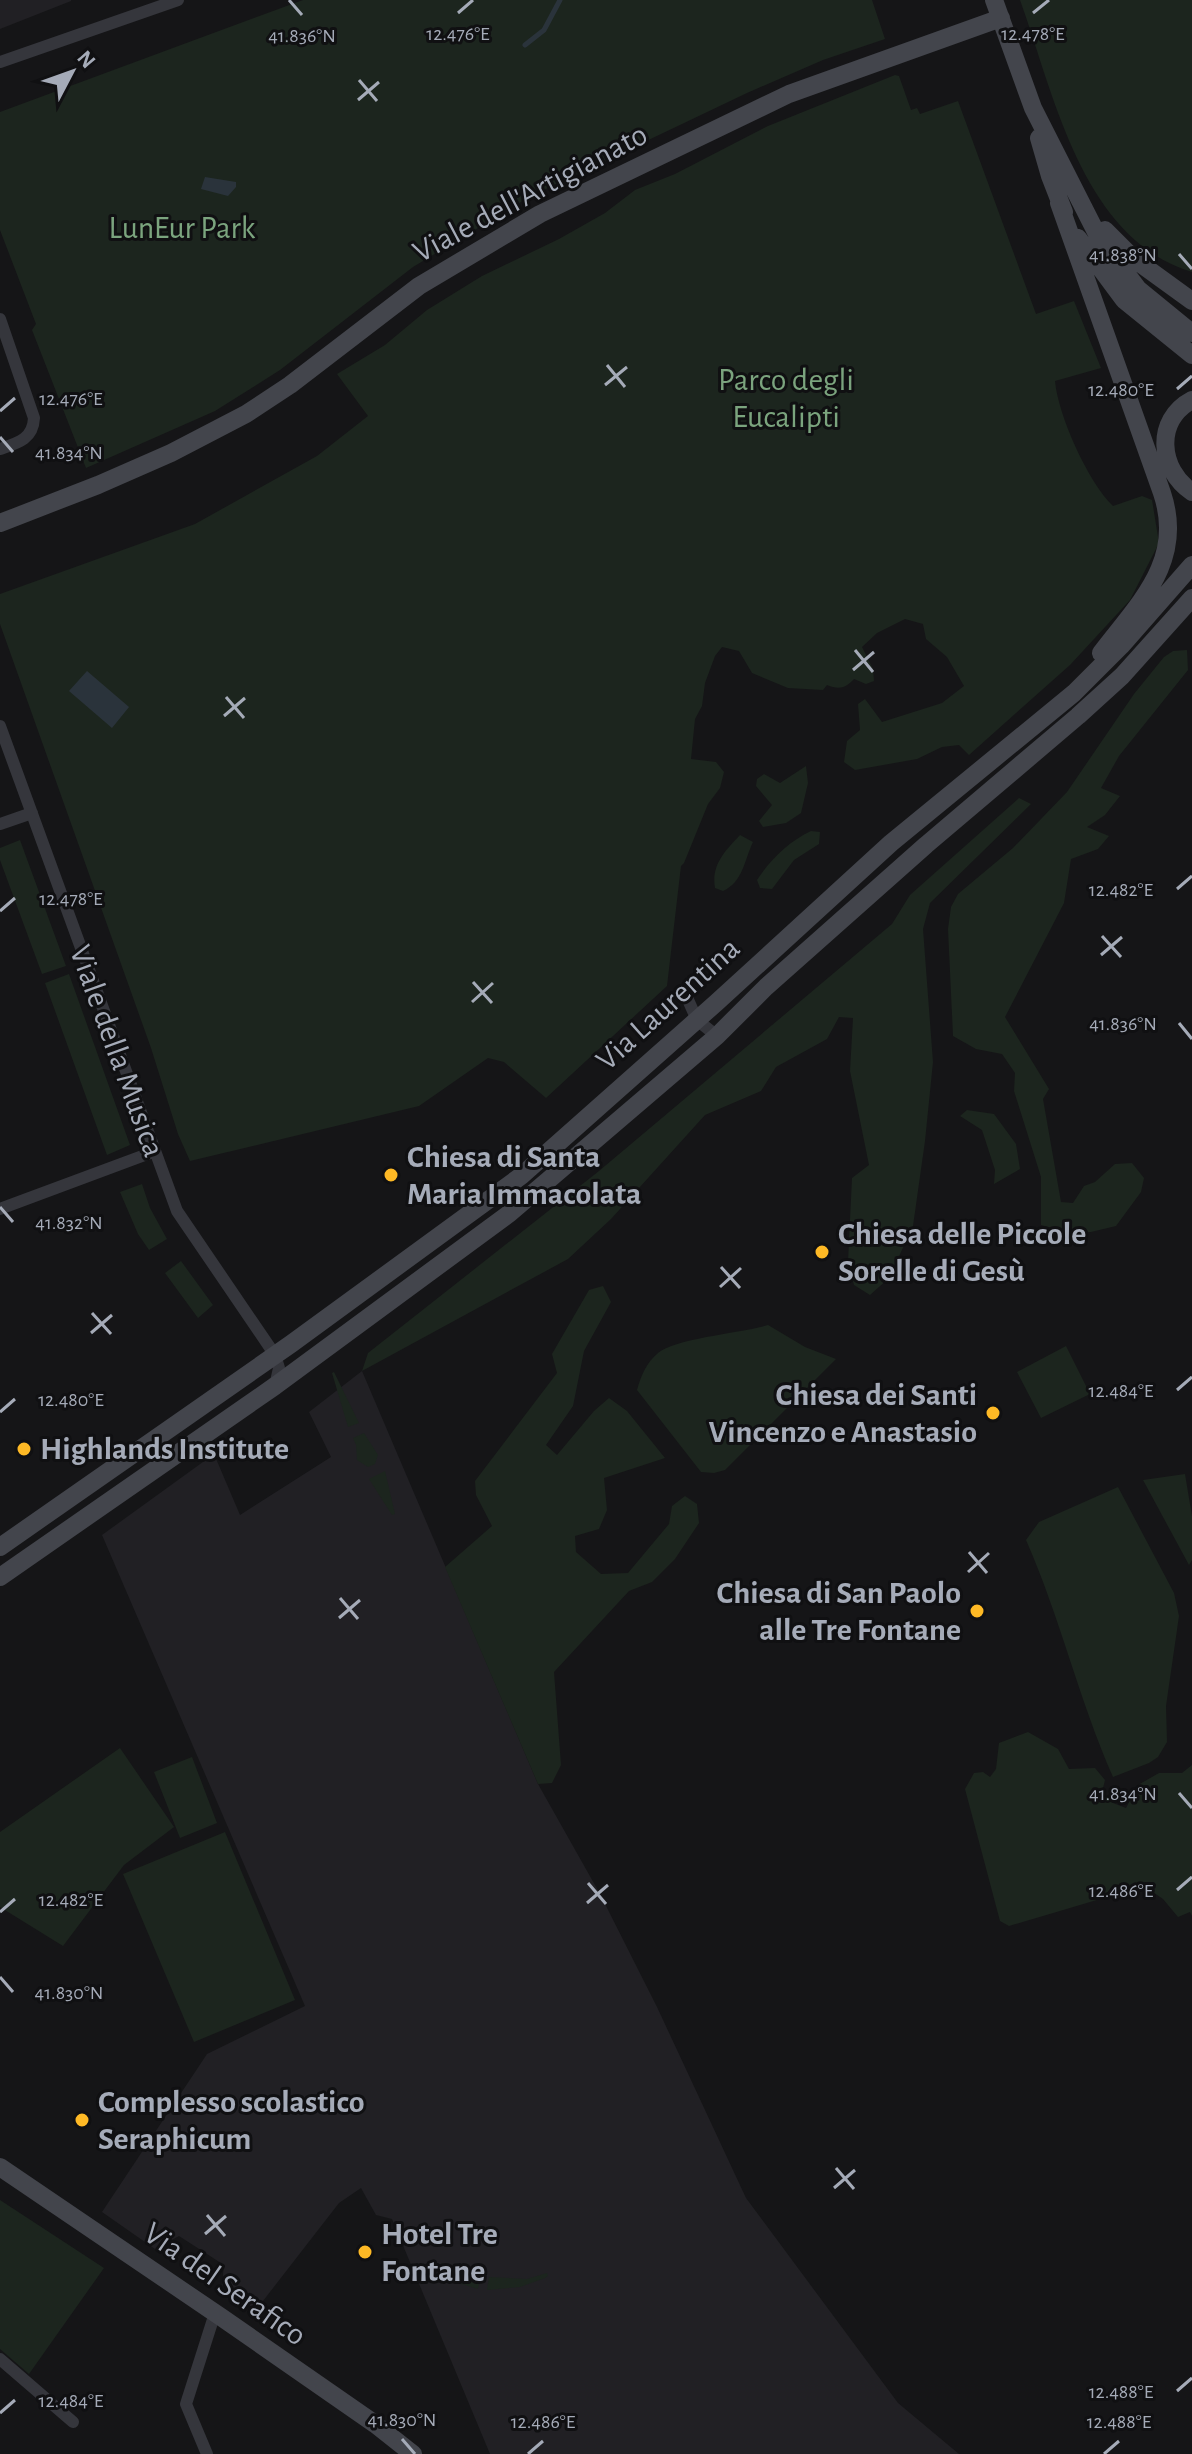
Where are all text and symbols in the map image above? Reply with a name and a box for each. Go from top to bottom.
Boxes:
text: 12.476°E [426,24,490,44]
text: 12.478°E [1001,24,1065,44]
text: 41.836°N [268,26,336,46]
north arrow [32,32,112,112]
text: N [73,47,100,73]
street label: Viale dell'Artigianato [408,118,652,268]
park label: LunEur Park [109,212,256,244]
text: 41.838°N [1089,245,1157,265]
park label: Parco degli Eucalipti [718,364,854,433]
text: 12.480°E [1088,380,1154,400]
text: 12.476°E [39,389,103,409]
text: 41.834°N [35,443,103,463]
text: 12.482°E [1089,880,1153,900]
text: 12.478°E [39,889,103,909]
street label: Via Laurentina [590,932,746,1076]
street label: Viale della Musica [64,941,170,1161]
text: 41.836°N [1089,1014,1157,1034]
place label: Chiesa di Santa Maria Immacolata [407,1141,641,1210]
marker: Chiesa di Santa Maria Immacolata [382,1166,400,1184]
text: 41.832°N [35,1213,103,1233]
place label: Chiesa delle Piccole Sorelle di Gesù [838,1218,1086,1287]
marker: Chiesa delle Piccole Sorelle di Gesù [813,1243,831,1261]
place label: Chiesa dei Santi Vincenzo e Anastasio [708,1379,977,1448]
text: 12.484°E [1089,1381,1154,1401]
text: 12.480°E [38,1390,104,1410]
marker: Chiesa dei Santi Vincenzo e Anastasio [984,1404,1002,1422]
place label: Highlands Institute [40,1433,289,1465]
marker: Highlands Institute [15,1440,33,1458]
place label: Chiesa di San Paolo alle Tre Fontane [717,1577,961,1646]
marker: Chiesa di San Paolo alle Tre Fontane [968,1602,986,1620]
text: 41.834°N [1089,1784,1157,1804]
text: 12.486°E [1089,1881,1154,1901]
text: 12.482°E [39,1890,103,1910]
text: 41.830°N [35,1983,103,2003]
place label: Complesso scolastico Seraphicum [98,2086,365,2155]
marker: Complesso scolastico Seraphicum [73,2111,91,2129]
street label: Via del Serafico [138,2216,312,2352]
place label: Hotel Tre Fontane [381,2218,498,2287]
marker: Hotel Tre Fontane [356,2243,374,2261]
text: 12.488°E [1089,2382,1154,2402]
text: 12.484°E [39,2391,104,2411]
text: 41.830°N [368,2410,436,2430]
text: 12.486°E [511,2412,576,2432]
text: 12.488°E [1087,2412,1152,2432]

